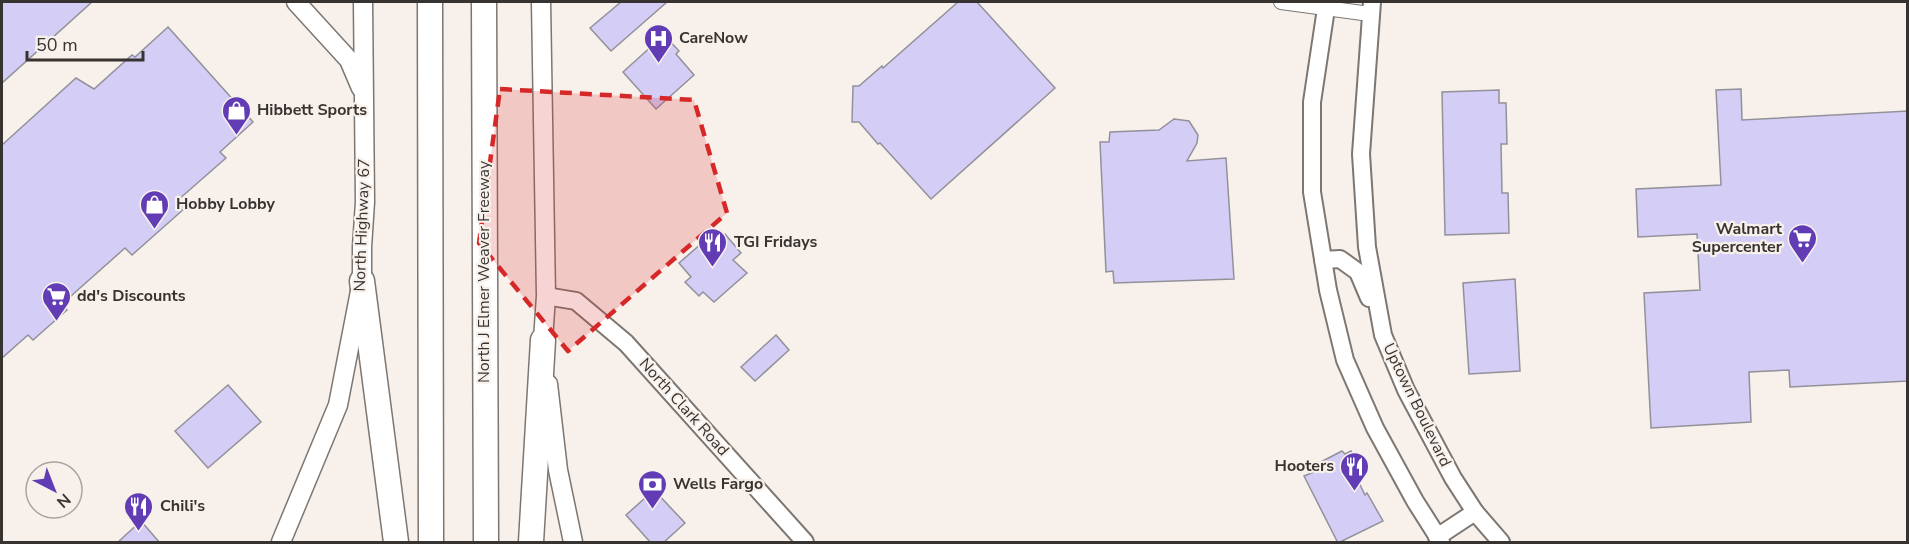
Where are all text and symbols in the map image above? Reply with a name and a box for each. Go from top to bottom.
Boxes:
hospital icon: CareNow [642,22,674,64]
scale bar [27,24,142,62]
place label: CareNow [679,27,748,49]
text: 50 m [36,33,78,57]
shop icon: Hibbett Sports [220,94,252,136]
place label: Hibbett Sports [257,99,367,121]
street label: North Highway 67 [349,158,375,292]
street label: North J Elmer Weaver Freeway [473,160,495,383]
shop icon: Hobby Lobby [139,188,171,230]
place label: Hobby Lobby [176,193,276,215]
place label: Walmart Supercenter [1692,218,1783,258]
supermarket icon: Walmart Supercenter [1787,222,1819,264]
restaurant icon: TGI Fridays [697,226,729,268]
place label: TGI Fridays [734,231,818,253]
supermarket icon: dd's Discounts [40,280,72,322]
place label: dd's Discounts [77,285,186,307]
street label: Uptown Boulevard [1377,339,1457,471]
street label: North Clark Road [634,353,734,461]
restaurant icon: Hooters [1339,450,1371,492]
place label: Hooters [1275,455,1334,477]
north arrow [24,460,84,520]
bank icon: Wells Fargo [636,468,668,510]
place label: Wells Fargo [673,473,763,495]
text: N [52,488,75,513]
restaurant icon: Chili's [123,490,155,532]
place label: Chili's [160,495,205,517]

